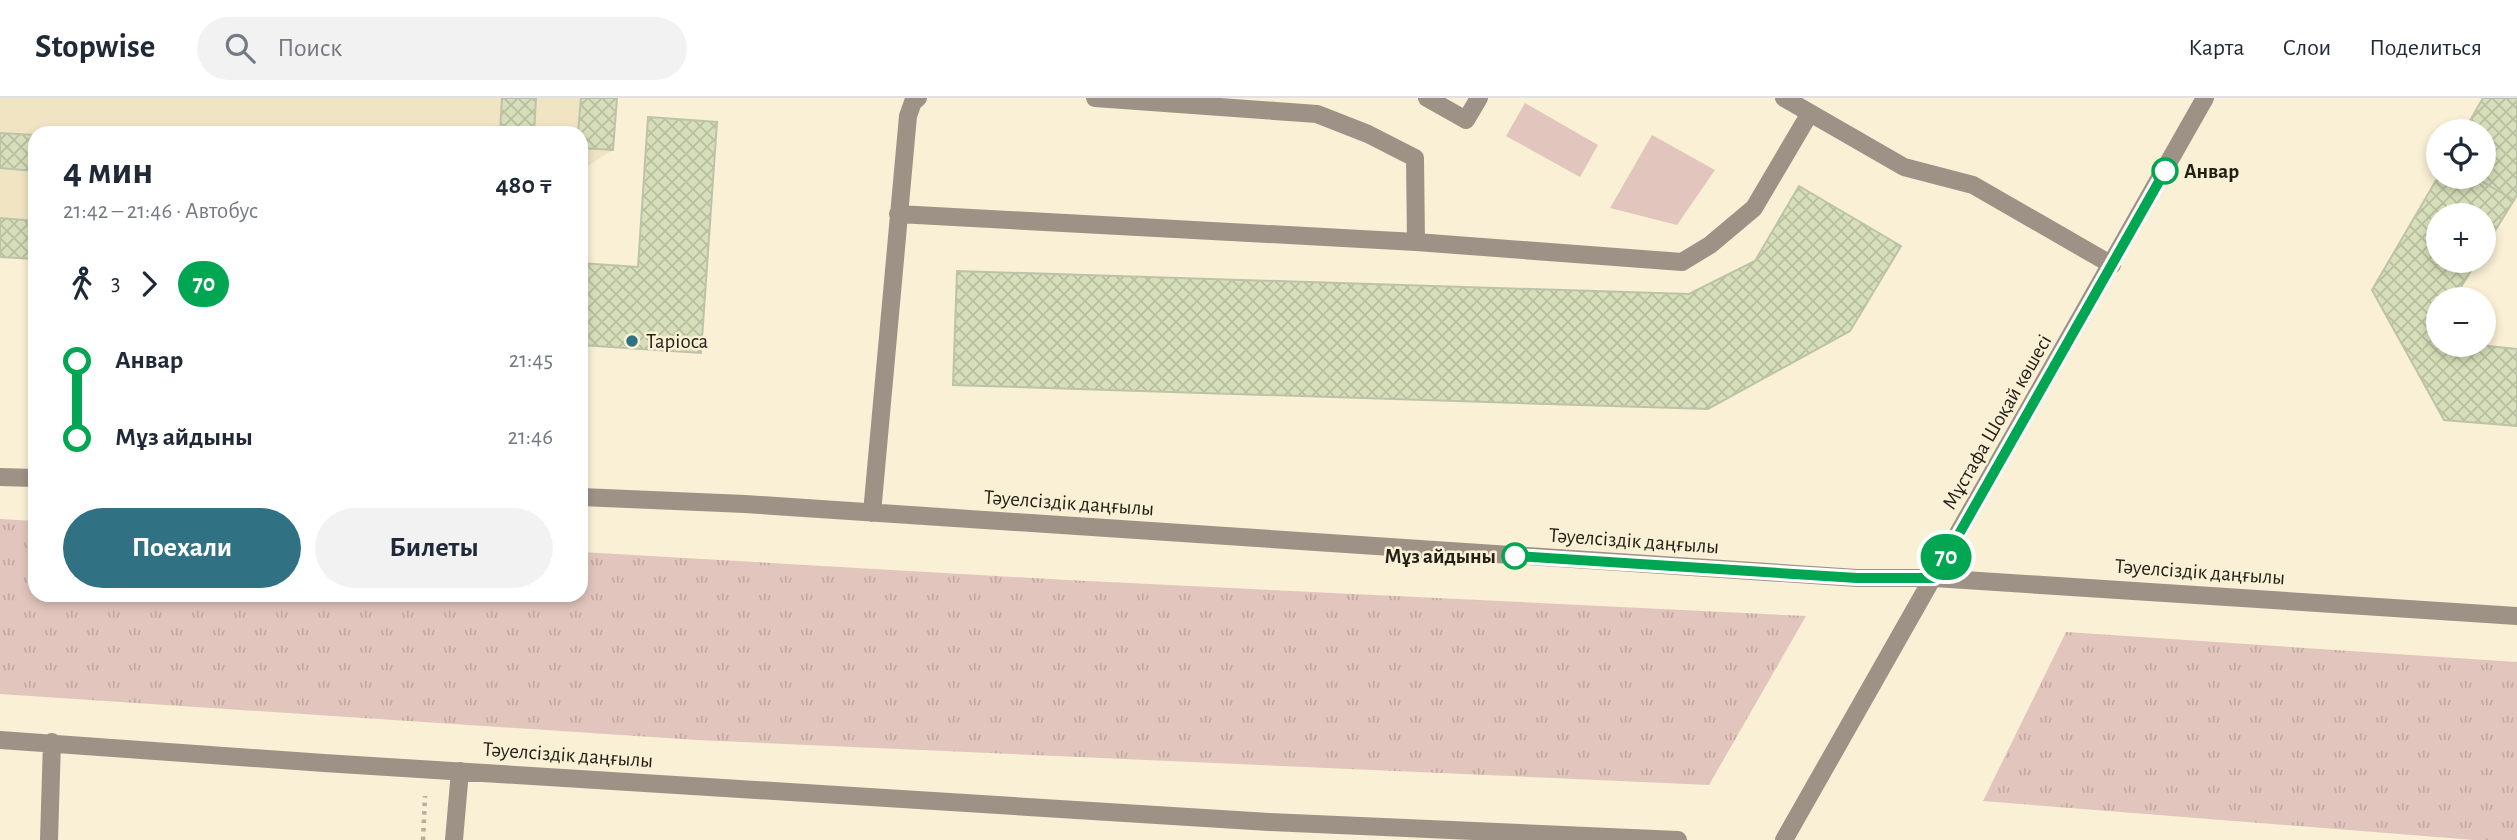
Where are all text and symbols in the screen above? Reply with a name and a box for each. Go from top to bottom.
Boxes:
search box [197,17,687,80]
icon: search [221,29,259,67]
text: Stopwise [35,31,155,64]
text: Поиск [277,35,342,61]
text: Карта [2188,36,2244,60]
text: Слои [2282,36,2331,60]
text: Поделиться [2369,36,2482,60]
map controls [2426,119,2496,357]
button: locate [2426,119,2496,189]
text: 4 мин [63,153,153,191]
marker: Анвар [2152,158,2178,184]
place label: Анвар [2184,161,2239,182]
text: 480 ₸ [495,172,553,198]
text: 21:42 – 21:46 · Автобус [63,200,258,223]
button: + [2426,203,2496,273]
icon: walk [63,265,101,303]
icon: forward [130,265,168,303]
text: 3 [111,272,120,295]
text: 70 [192,272,215,296]
button: − [2426,287,2496,357]
place label: Tapioca [646,331,709,352]
street label: Мұстафа Шоқай көшесі [1938,331,2056,513]
marker: Tapioca [624,333,640,349]
text: Анвар [115,347,183,373]
text: 21:45 [509,349,553,372]
text: Мұз айдыны [115,424,253,450]
text: 21:46 [507,426,553,449]
street label: Тәуелсіздік даңғылы [983,487,1155,519]
button: Поехали [63,508,301,588]
button: Билеты [315,508,553,588]
street label: Тәуелсіздік даңғылы [1548,525,1720,557]
line badge: 70 [1914,534,1978,580]
marker: Мұз айдыны [1502,543,1528,569]
text: 70 [1935,545,1957,569]
place label: Мұз айдыны [1385,546,1496,567]
street label: Тәуелсіздік даңғылы [2114,556,2286,588]
street label: Тәуелсіздік даңғылы [482,739,654,771]

